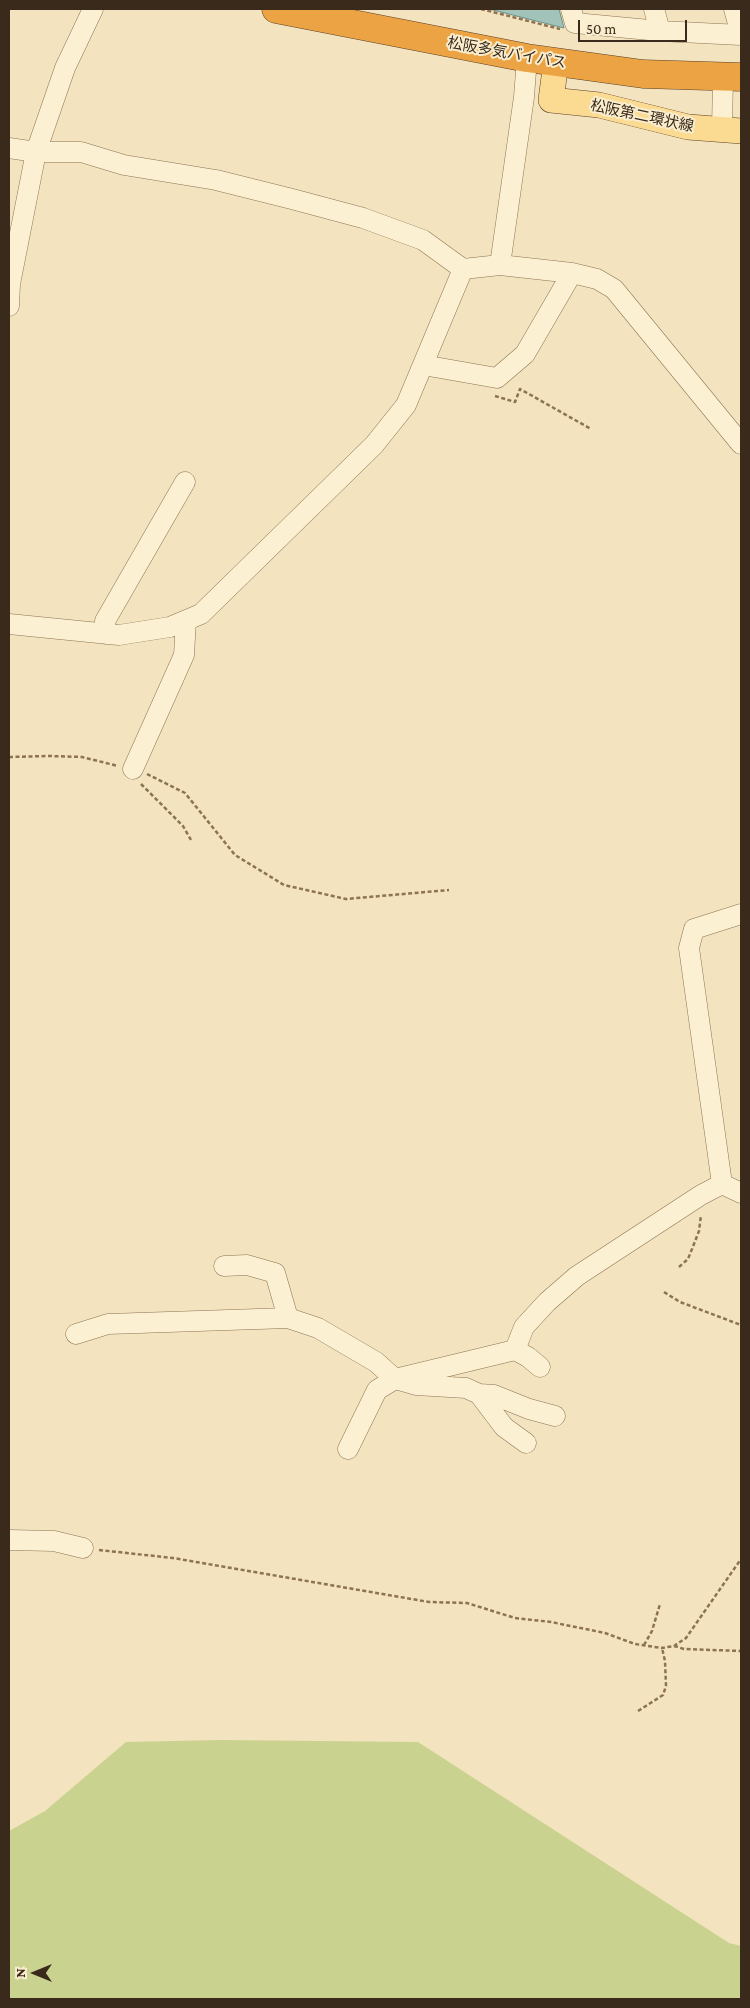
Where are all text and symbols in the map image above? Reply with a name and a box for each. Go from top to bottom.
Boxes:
scale bar [580,10,689,42]
text: 50 m [586,21,616,37]
street label: 松阪多気バイパス [446,34,568,72]
street label: 松阪第二環状線 [589,96,695,136]
north arrow [10,1948,60,1998]
text: N [12,1968,28,1978]

